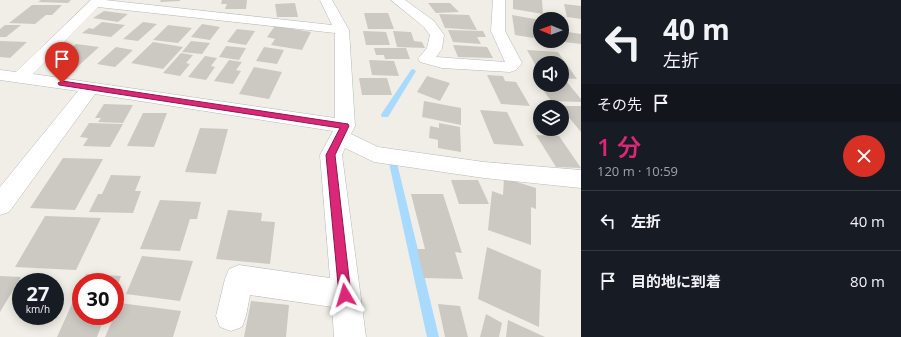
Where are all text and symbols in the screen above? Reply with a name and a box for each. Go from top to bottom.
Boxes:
text: 40 m [663,10,730,48]
north arrow [533,12,569,48]
map controls [533,12,569,136]
icon: left [597,16,649,68]
pin [45,42,79,83]
icon: arrive [51,48,73,70]
text: 左折 [663,48,699,72]
button: sound [533,56,569,92]
icon: arrive [650,92,672,114]
text: その先 [597,94,642,114]
button: layers [533,100,569,136]
text: 1 分 [597,130,641,163]
button: close [843,135,885,177]
text: 120 m · 10:59 [597,162,678,180]
icon: left [597,210,619,232]
text: 左折 [631,211,661,231]
text: 40 m [850,211,885,231]
icon: arrive [597,270,619,292]
text: 目的地に到着 [631,271,721,291]
text: 80 m [850,271,885,291]
speed limit sign: 30 [72,273,124,325]
position arrow [324,274,366,316]
text: 27 [27,280,49,307]
text: km/h [26,302,50,316]

